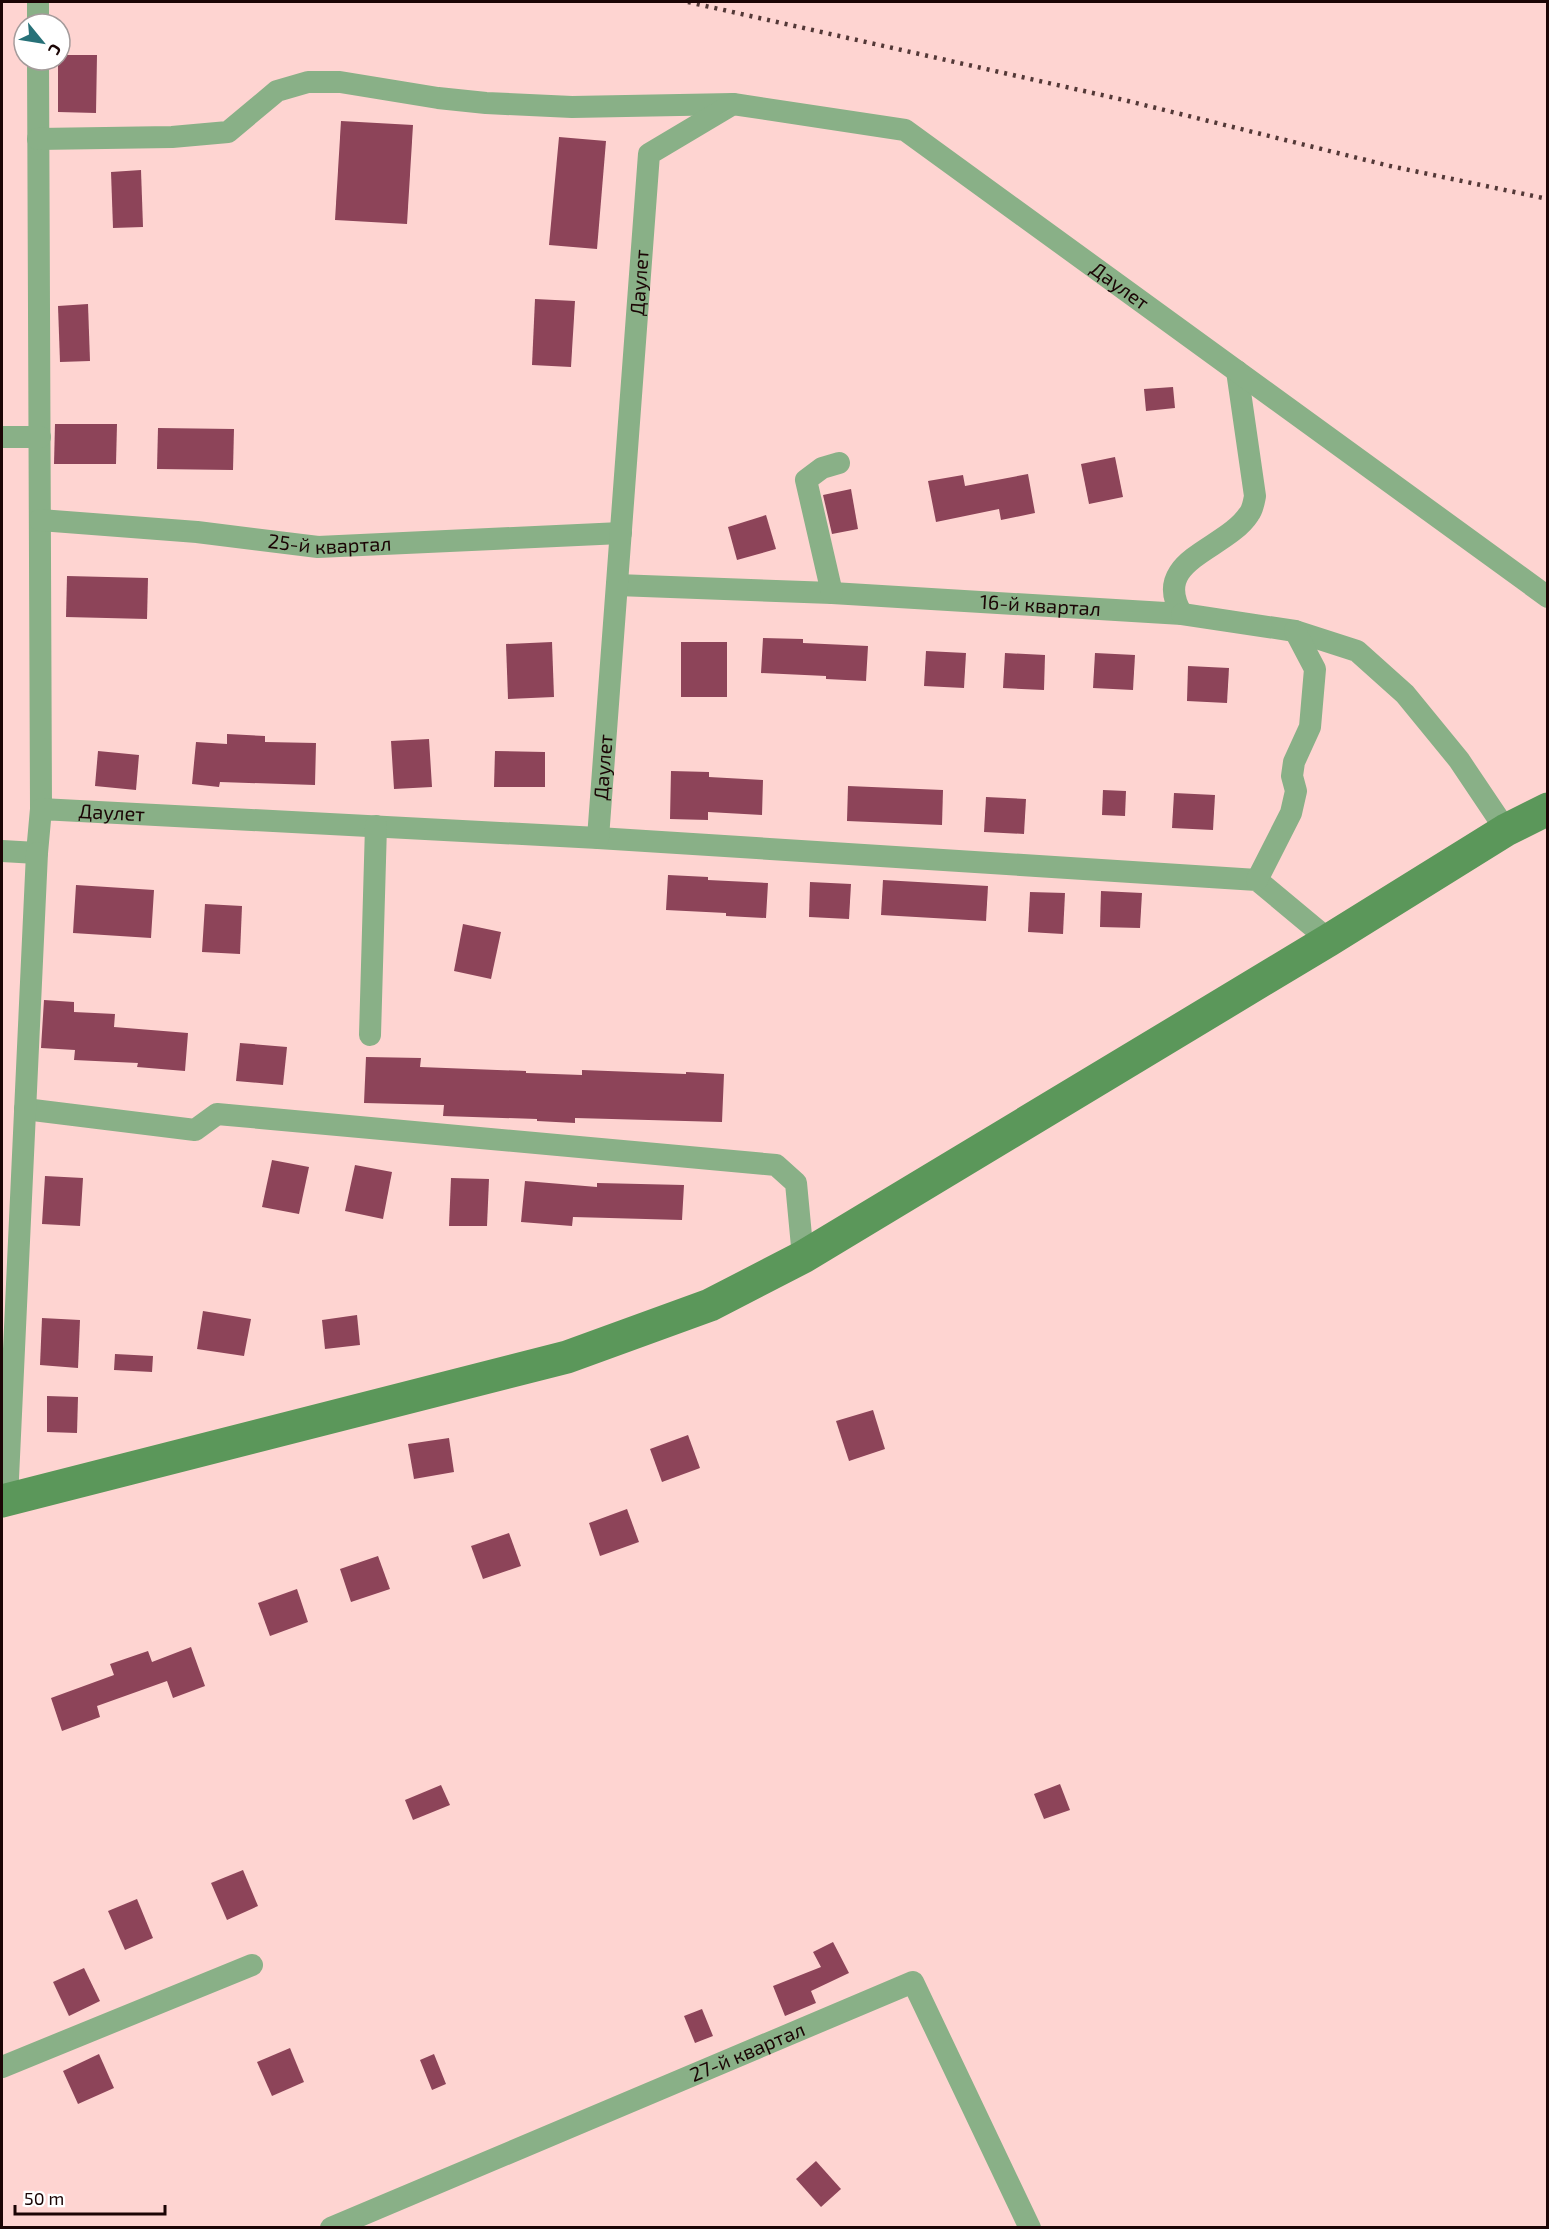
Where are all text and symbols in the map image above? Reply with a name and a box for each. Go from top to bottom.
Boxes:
north arrow [12,12,72,72]
text: С [45,41,66,59]
street label: Даулет [624,248,653,316]
street label: Даулет [1086,256,1154,314]
street label: 25-й квартал [267,528,392,558]
street label: 16-й квартал [979,589,1102,620]
street label: Даулет [588,733,617,801]
street label: Даулет [78,798,146,825]
street label: 27-й квартал [686,2016,808,2086]
scale bar [15,2178,165,2216]
text: 50 m [24,2187,64,2209]

